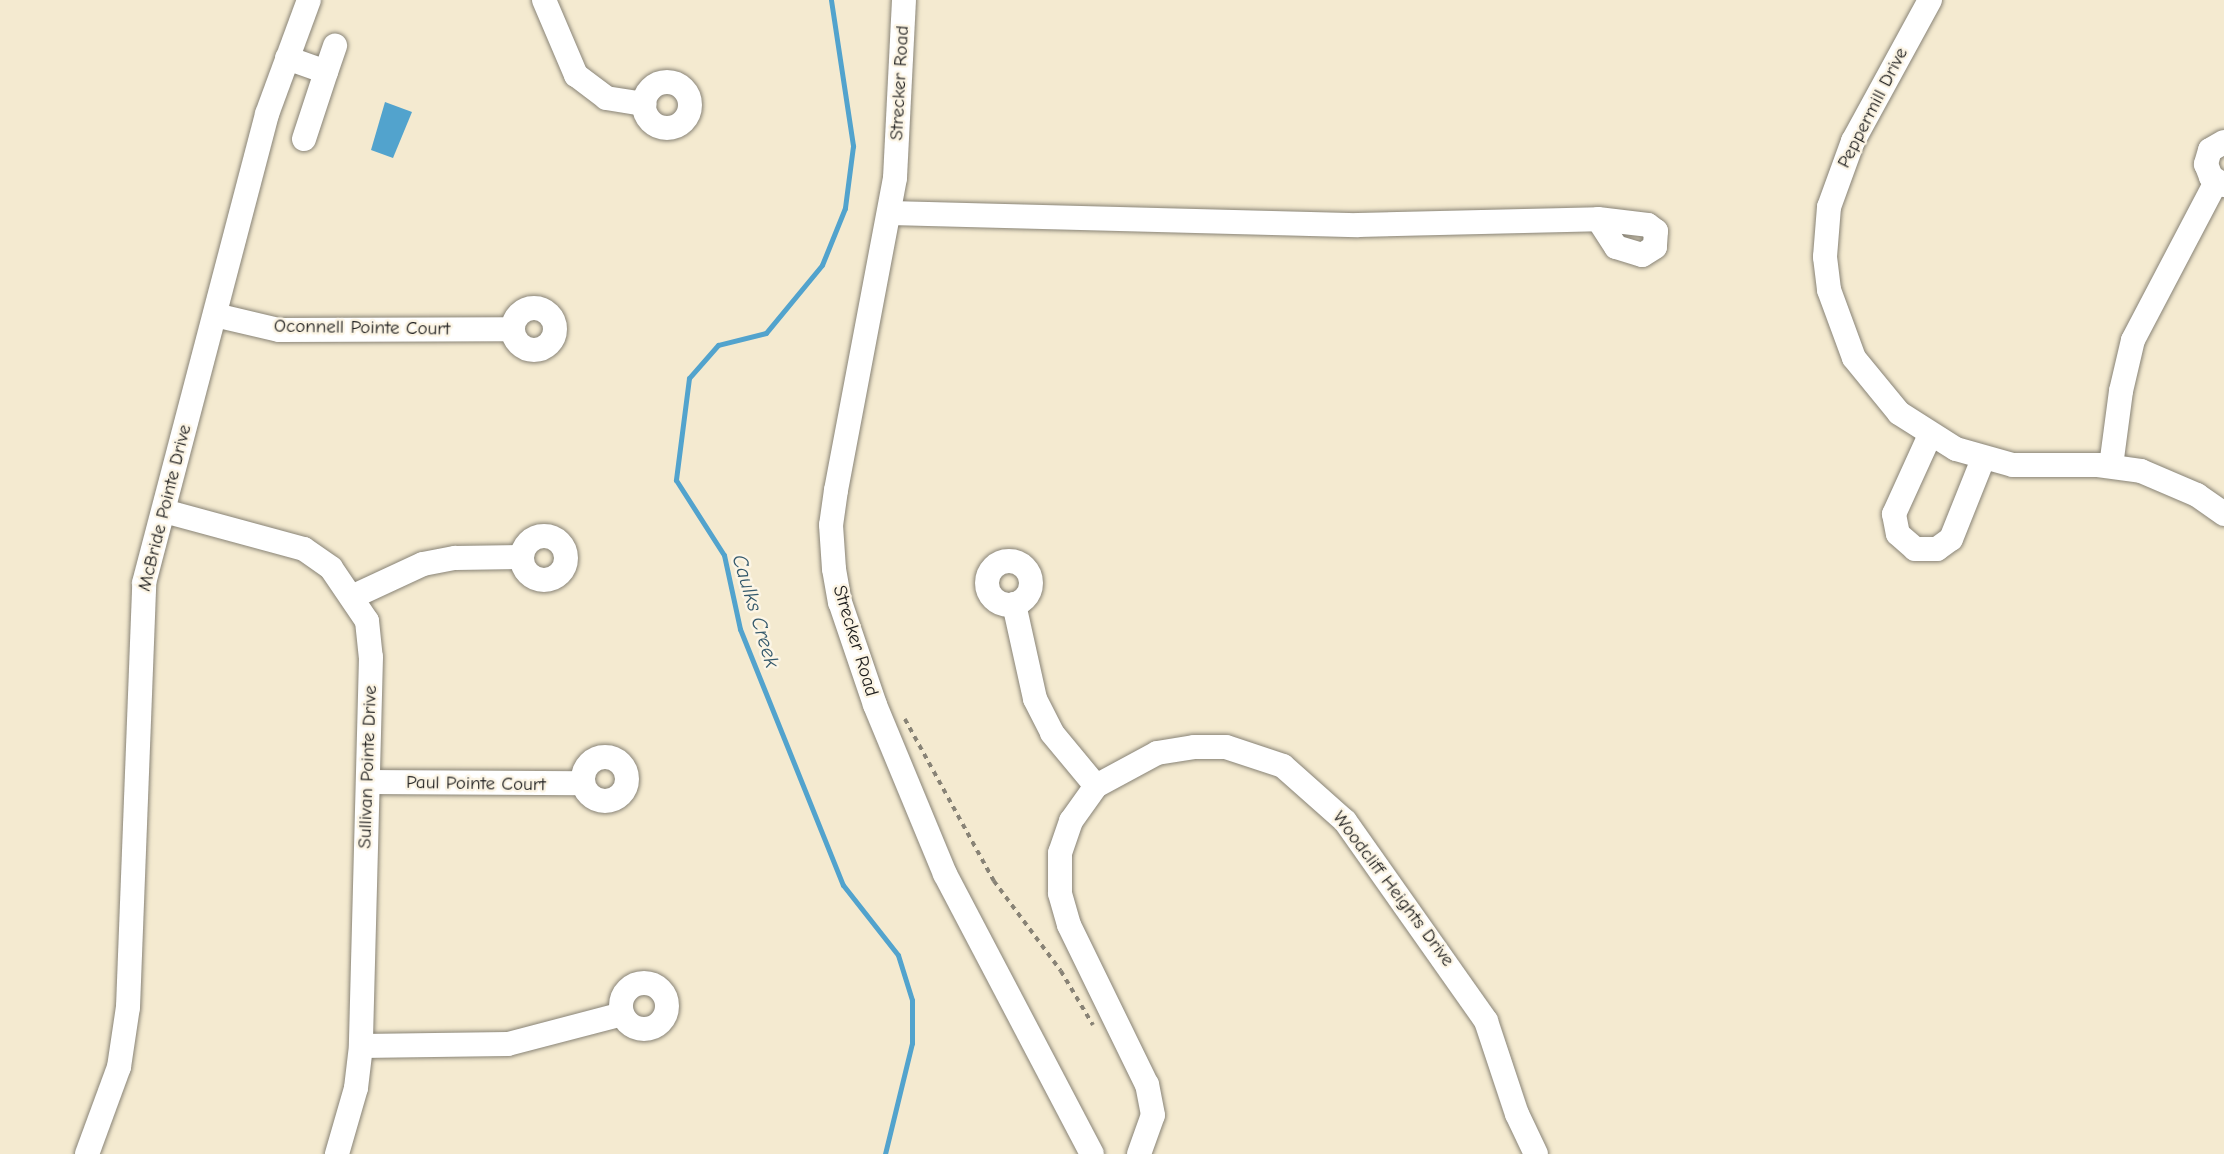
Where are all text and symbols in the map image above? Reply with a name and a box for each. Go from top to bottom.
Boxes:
street label: Strecker Road [886,25,914,141]
street label: Peppermill Drive [1833,44,1913,172]
street label: Oconnell Pointe Court [274,315,450,341]
street label: McBride Pointe Drive [133,422,197,594]
water label: Caulks Creek [727,551,785,671]
street label: Strecker Road [827,583,883,699]
street label: Sullivan Pointe Drive [354,685,382,849]
street label: Paul Pointe Court [406,771,546,797]
street label: Woodcliff Heights Drive [1327,807,1459,971]

